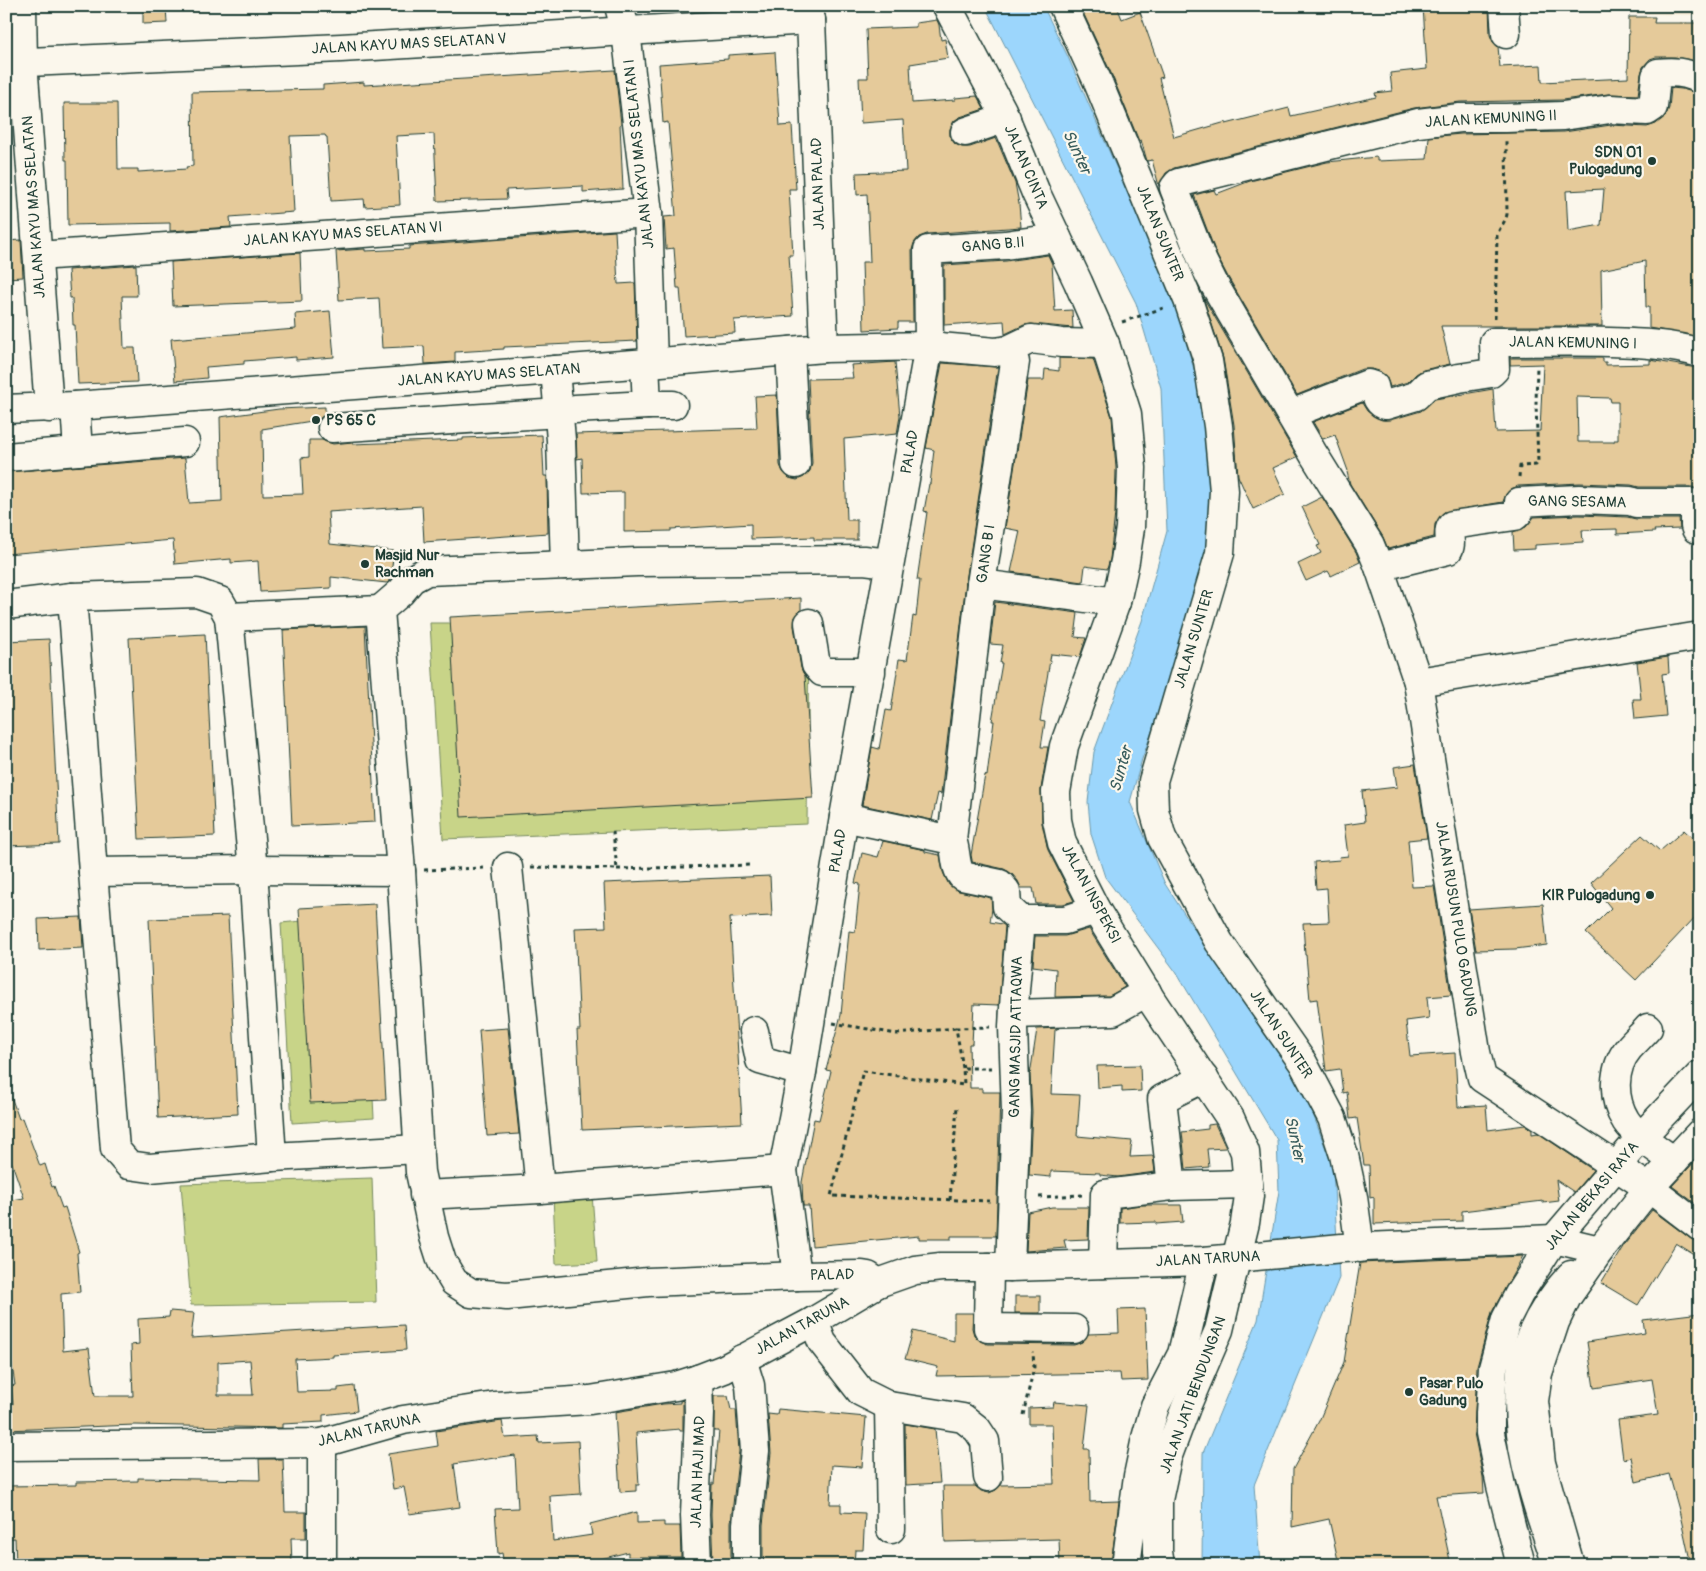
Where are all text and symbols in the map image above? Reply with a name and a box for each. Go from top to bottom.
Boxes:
street label: JALAN KAYU MAS SELATAN V [311,29,507,59]
street label: JALAN KAYU MAS SELATAN I [620,58,658,250]
street label: JALAN KEMUNING II [1424,106,1558,132]
street label: JALAN KAYU MAS SELATAN [18,115,50,299]
street label: JALAN CINTA [1000,122,1052,212]
water label: Sunter [1058,127,1097,179]
street label: JALAN PALAD [807,137,829,231]
place label: SDN 01 Pulogadung [1569,143,1642,179]
marker: SDN 01 Pulogadung [1646,155,1658,167]
street label: JALAN SUNTER [1132,182,1188,284]
street label: JALAN KAYU MAS SELATAN VI [243,218,443,250]
street label: GANG B.II [961,233,1025,257]
street label: JALAN KEMUNING I [1509,332,1637,354]
street label: JALAN KAYU MAS SELATAN [397,359,581,391]
place label: PS 65 C [326,411,376,430]
marker: PS 65 C [310,414,322,426]
street label: PALAD [897,429,923,475]
street label: GANG SESAMA [1528,492,1627,512]
street label: GANG B I [972,523,1000,585]
place label: Masjid Nur Rachman [375,546,440,582]
marker: Masjid Nur Rachman [359,558,371,570]
street label: JALAN SUNTER [1170,587,1218,691]
water label: Sunter [1105,742,1138,794]
street label: JALAN RUSUN PULO GADUNG [1431,820,1481,1018]
street label: PALAD [825,828,851,874]
street label: JALAN INSPEKSI [1057,841,1125,947]
place label: KIR Pulogadung [1542,886,1640,905]
marker: KIR Pulogadung [1644,889,1656,901]
street label: GANG MASJID ATTAQWA [1005,956,1027,1118]
street label: JALAN SUNTER [1245,986,1317,1082]
water label: Sunter [1280,1114,1310,1166]
street label: JALAN BEKASI RAYA [1541,1137,1643,1254]
street label: JALAN TARUNA [1155,1247,1261,1271]
street label: PALAD [810,1265,854,1285]
street label: JALAN TARUNA [752,1292,853,1360]
street label: JALAN JATI BENDUNGAN [1156,1314,1230,1476]
place label: Pasar Pulo Gadung [1419,1374,1483,1410]
marker: Pasar Pulo Gadung [1403,1386,1415,1398]
street label: JALAN TARUNA [316,1409,422,1451]
street label: JALAN HAJI MAD [687,1416,709,1528]

